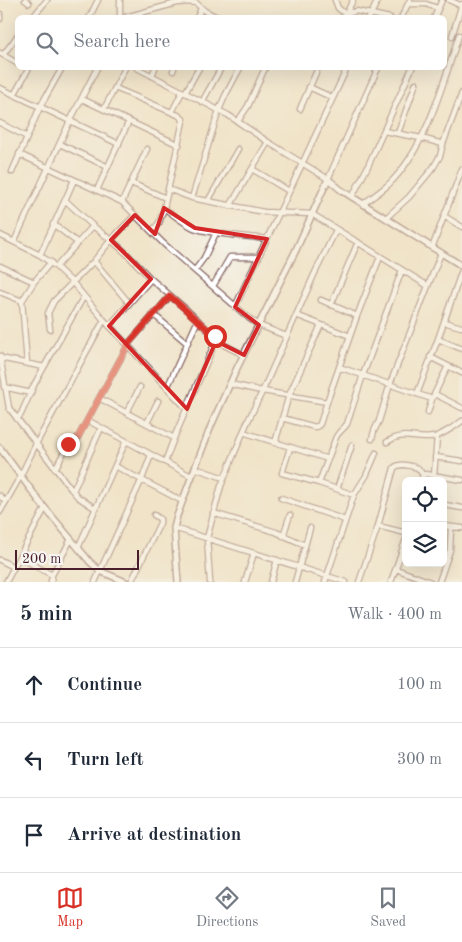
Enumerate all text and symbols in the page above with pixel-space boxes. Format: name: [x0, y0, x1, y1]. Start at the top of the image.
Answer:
search box: [15, 15, 447, 70]
icon: search: [33, 29, 61, 57]
text: Search here: [73, 33, 170, 52]
route start: [204, 325, 227, 348]
route end: [57, 433, 80, 456]
map controls: [402, 477, 447, 567]
button: locate: [402, 477, 447, 522]
button: layers: [402, 522, 447, 567]
scale bar: [15, 547, 139, 570]
text: 200 m: [22, 552, 61, 566]
text: 5 min: [20, 604, 73, 625]
text: Walk · 400 m: [347, 607, 442, 623]
icon: ahead: [20, 671, 48, 699]
text: Continue: [67, 676, 142, 695]
text: 100 m: [397, 677, 442, 693]
icon: left: [20, 746, 48, 774]
text: Turn left: [67, 751, 144, 770]
text: 300 m: [397, 752, 442, 768]
icon: arrive: [20, 821, 48, 849]
text: Arrive at destination: [67, 826, 241, 845]
tab: Map: [56, 884, 84, 931]
tab: Directions: [196, 884, 258, 931]
tab: Saved: [370, 884, 406, 931]

